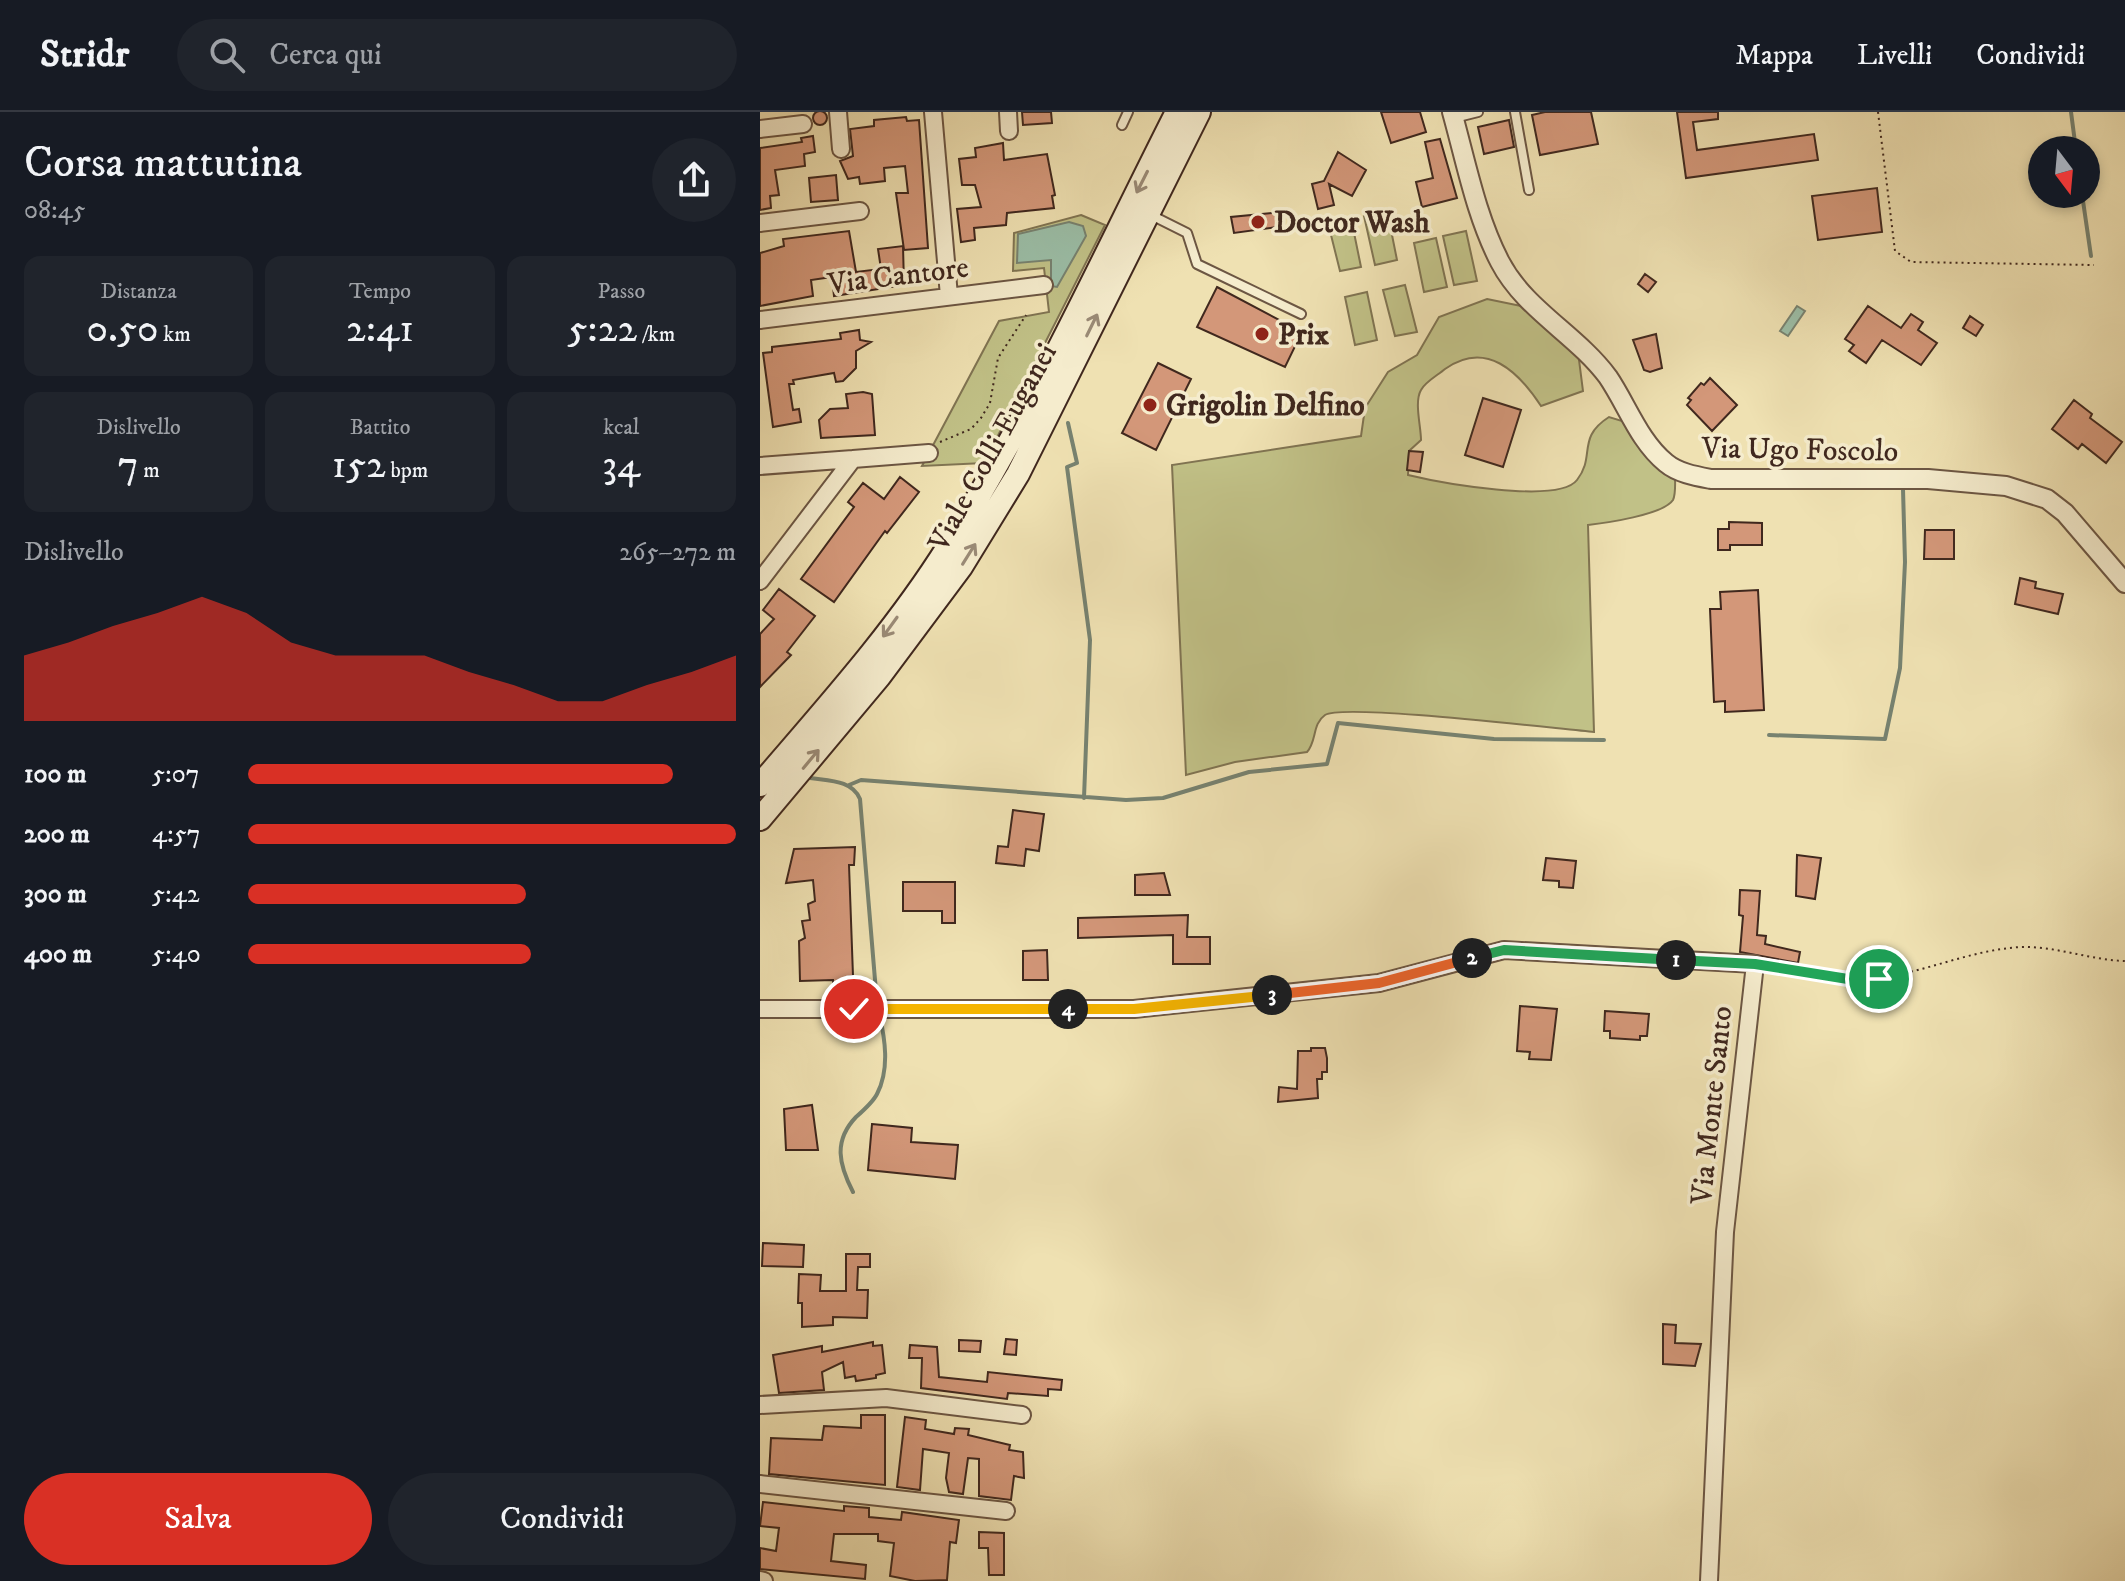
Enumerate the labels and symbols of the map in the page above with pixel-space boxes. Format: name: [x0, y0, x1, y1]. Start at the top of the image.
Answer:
north arrow: [2028, 136, 2100, 208]
one-way arrow: [1133, 169, 1149, 193]
place label: Doctor Wash: [1274, 205, 1430, 242]
marker: Doctor Wash: [1249, 213, 1267, 231]
street label: Via Cantore: [825, 250, 971, 304]
one-way arrow: [1085, 313, 1100, 337]
place label: Prix: [1278, 317, 1329, 354]
marker: Prix: [1253, 325, 1271, 343]
street label: Viale Colli Euganei: [920, 337, 1066, 559]
place label: Grigolin Delfino: [1166, 388, 1365, 425]
marker: Grigolin Delfino: [1141, 396, 1159, 414]
street label: Via Ugo Foscolo: [1700, 430, 1899, 471]
one-way arrow: [962, 543, 978, 566]
one-way arrow: [882, 615, 899, 637]
one-way arrow: [802, 750, 820, 770]
pin: 2: [1452, 938, 1492, 978]
pin: 1: [1656, 940, 1696, 980]
pin: [1845, 945, 1913, 1013]
pin: [820, 975, 888, 1043]
pin: 3: [1252, 975, 1292, 1015]
pin: 4: [1048, 989, 1088, 1029]
street label: Via Monte Santo: [1684, 1004, 1741, 1207]

